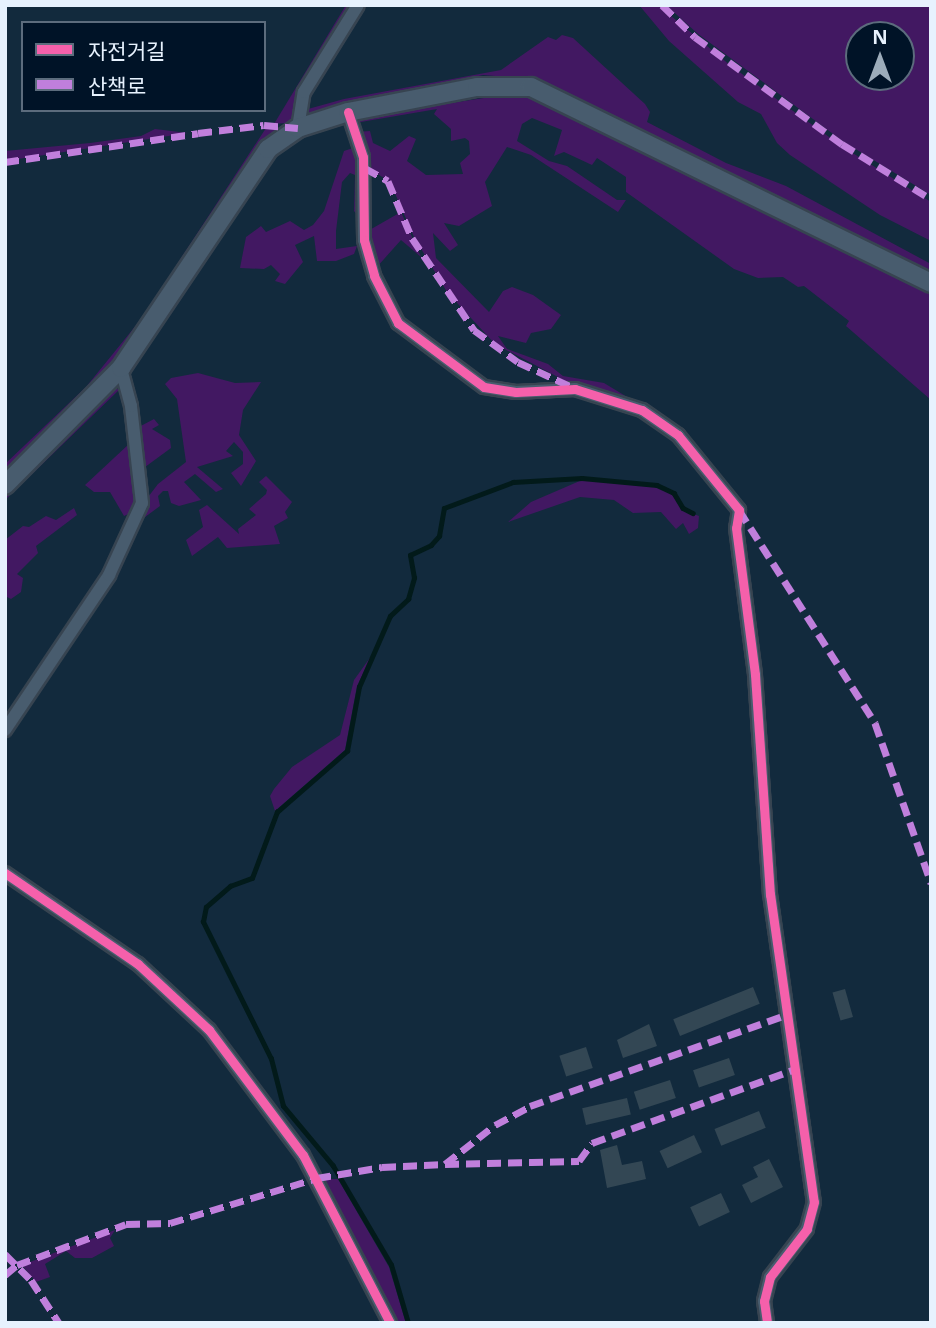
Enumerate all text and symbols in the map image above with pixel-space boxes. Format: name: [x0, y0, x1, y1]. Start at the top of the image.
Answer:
legend: [21, 21, 266, 112]
north arrow: [845, 21, 915, 91]
text: N: [872, 24, 888, 50]
text: 자전거길: [88, 37, 165, 65]
text: 산책로: [88, 72, 146, 100]

